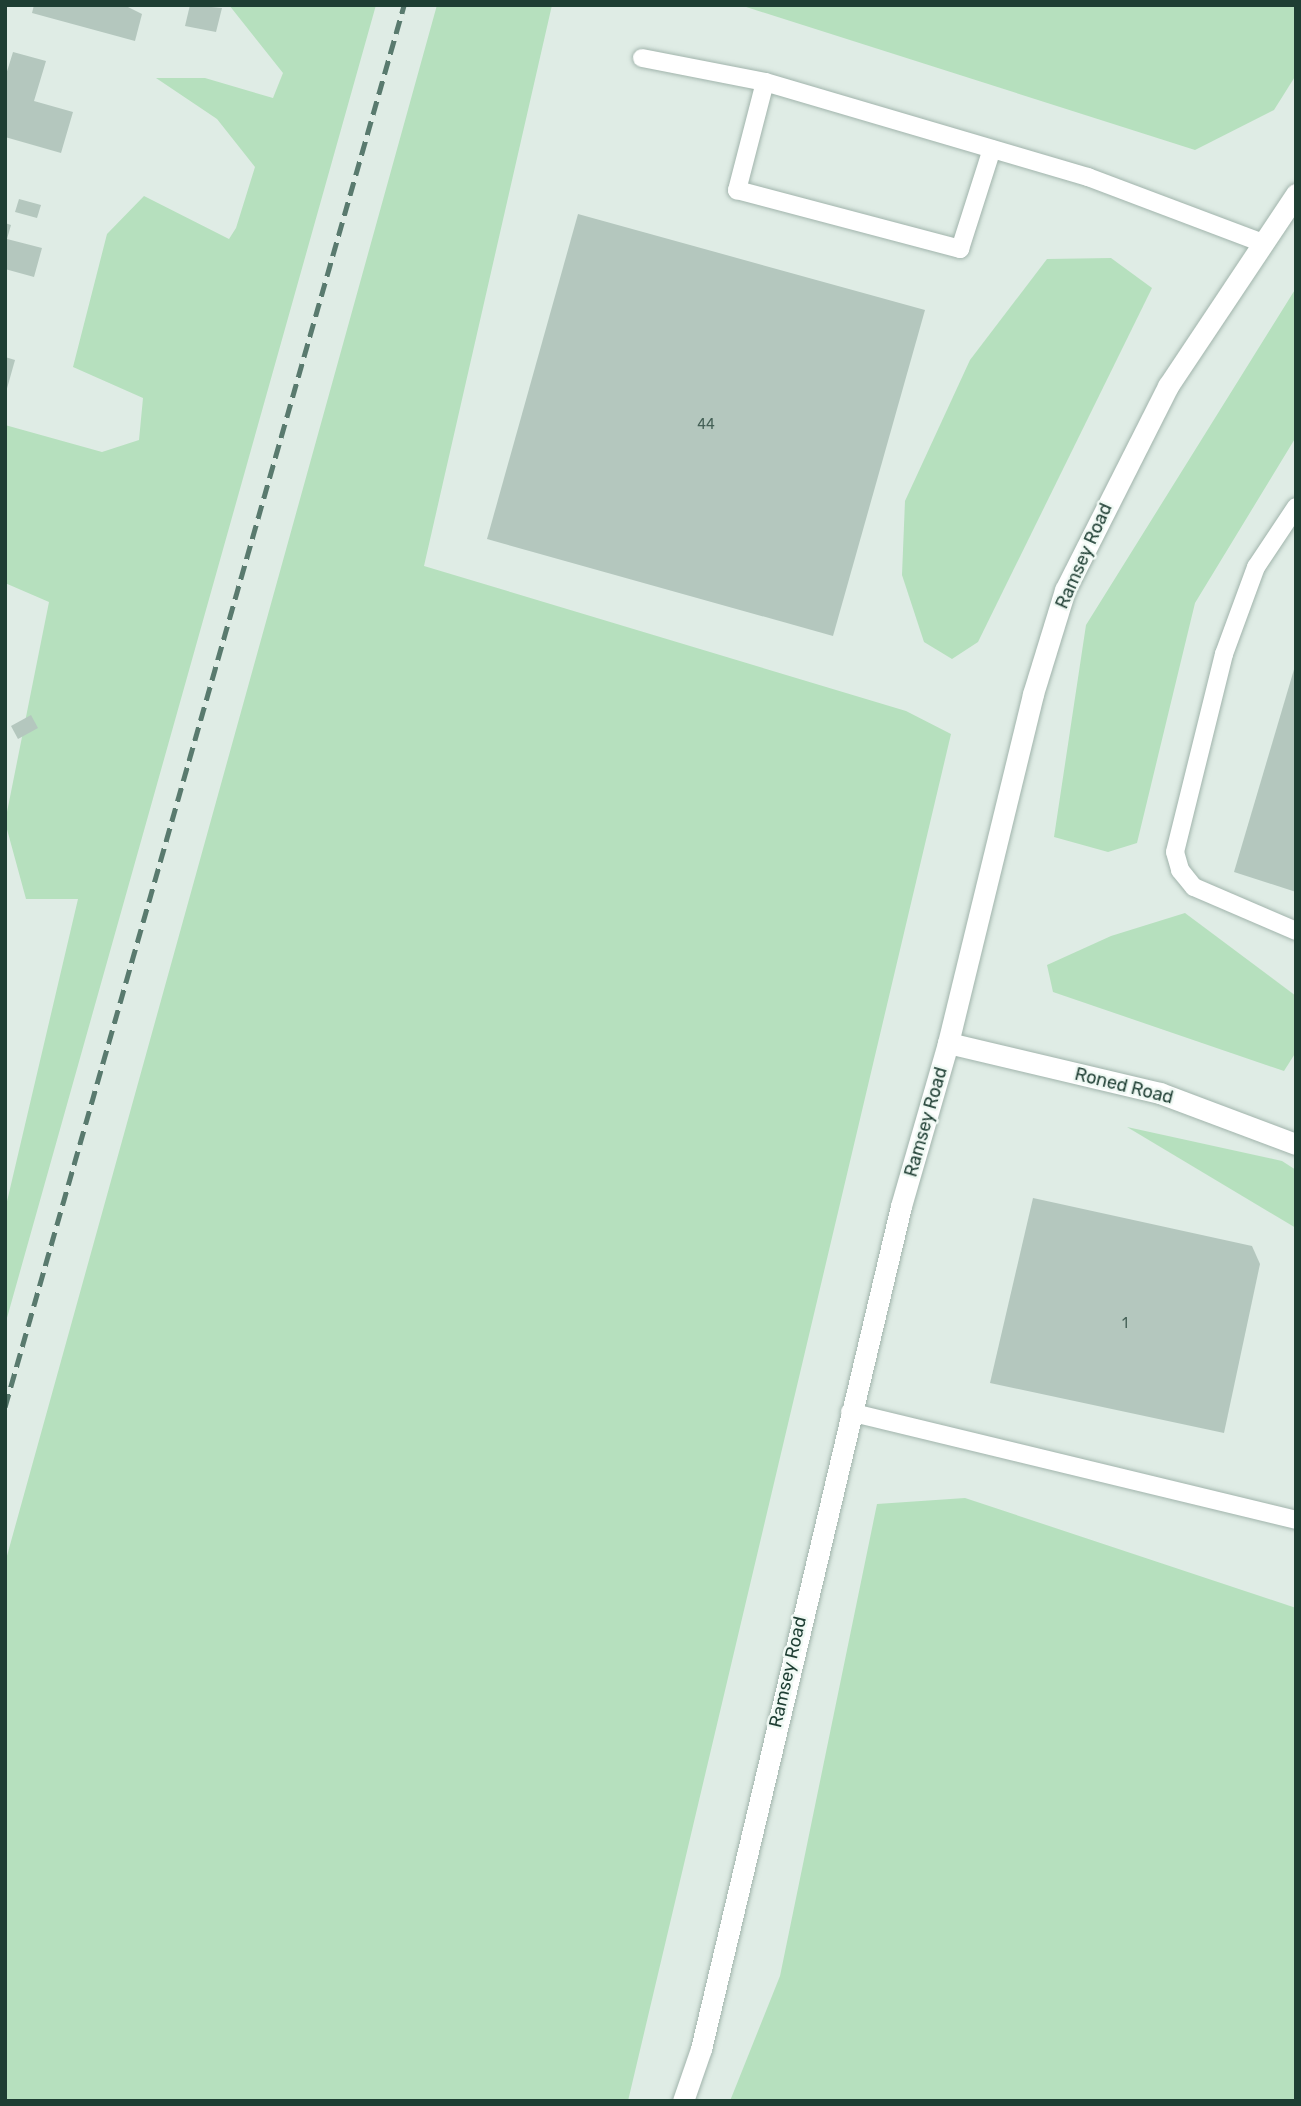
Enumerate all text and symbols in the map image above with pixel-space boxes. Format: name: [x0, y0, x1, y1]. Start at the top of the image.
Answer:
house number: 44: [697, 417, 715, 433]
street label: Ramsey Road: [1051, 500, 1117, 612]
street label: Roned Road: [1072, 1063, 1176, 1109]
street label: Ramsey Road: [900, 1064, 952, 1180]
house number: 1: [1122, 1316, 1128, 1332]
street label: Ramsey Road: [765, 1614, 811, 1730]

